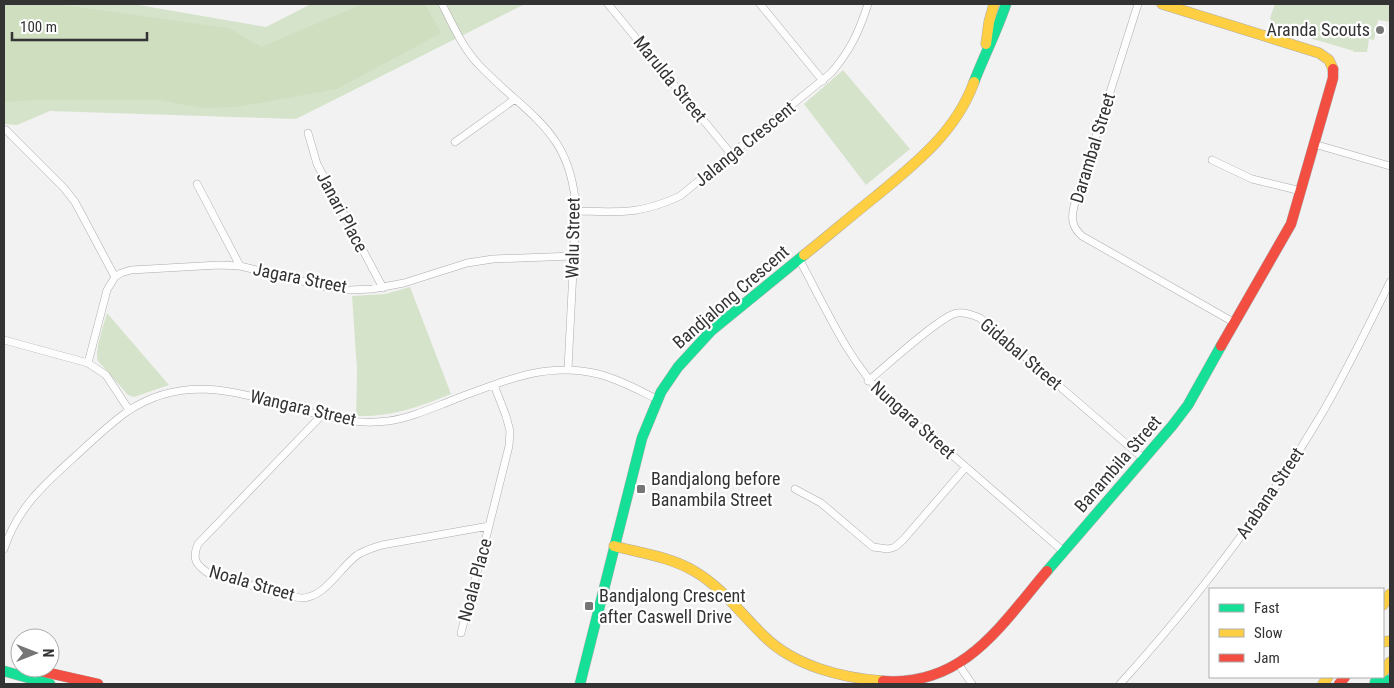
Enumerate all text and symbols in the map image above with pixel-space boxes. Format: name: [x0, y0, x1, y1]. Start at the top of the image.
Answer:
scale bar: [12, 10, 148, 42]
text: 100 m: [20, 18, 57, 36]
place label: Aranda Scouts: [1267, 19, 1370, 40]
marker: Aranda Scouts: [1374, 24, 1386, 36]
street label: Marulda Street: [629, 32, 711, 126]
street label: Darambal Street: [1066, 90, 1119, 206]
street label: Jalanga Crescent: [690, 97, 799, 191]
street label: Janari Place: [313, 168, 372, 255]
street label: Walu Street: [561, 197, 584, 279]
street label: Bandjalong Crescent: [668, 241, 793, 353]
street label: Jagara Street: [252, 258, 349, 297]
street label: Gidabal Street: [976, 313, 1066, 394]
street label: Nungara Street: [867, 376, 960, 463]
street label: Wangara Street: [248, 385, 358, 430]
street label: Banambila Street: [1070, 411, 1165, 516]
street label: Arabana Street: [1231, 443, 1308, 542]
place label: Bandjalong before Banambila Street: [651, 468, 780, 510]
marker: Bandjalong before Banambila Street: [635, 483, 647, 495]
street label: Noala Place: [453, 536, 496, 624]
street label: Noala Street: [207, 560, 297, 605]
place label: Bandjalong Crescent after Caswell Drive: [599, 585, 746, 627]
legend: [1209, 588, 1384, 678]
text: Fast: [1254, 599, 1279, 617]
marker: Bandjalong Crescent after Caswell Drive: [583, 600, 595, 612]
text: Slow: [1254, 624, 1283, 642]
north arrow: [10, 628, 60, 678]
text: N: [40, 649, 56, 657]
text: Jam: [1254, 649, 1280, 667]

